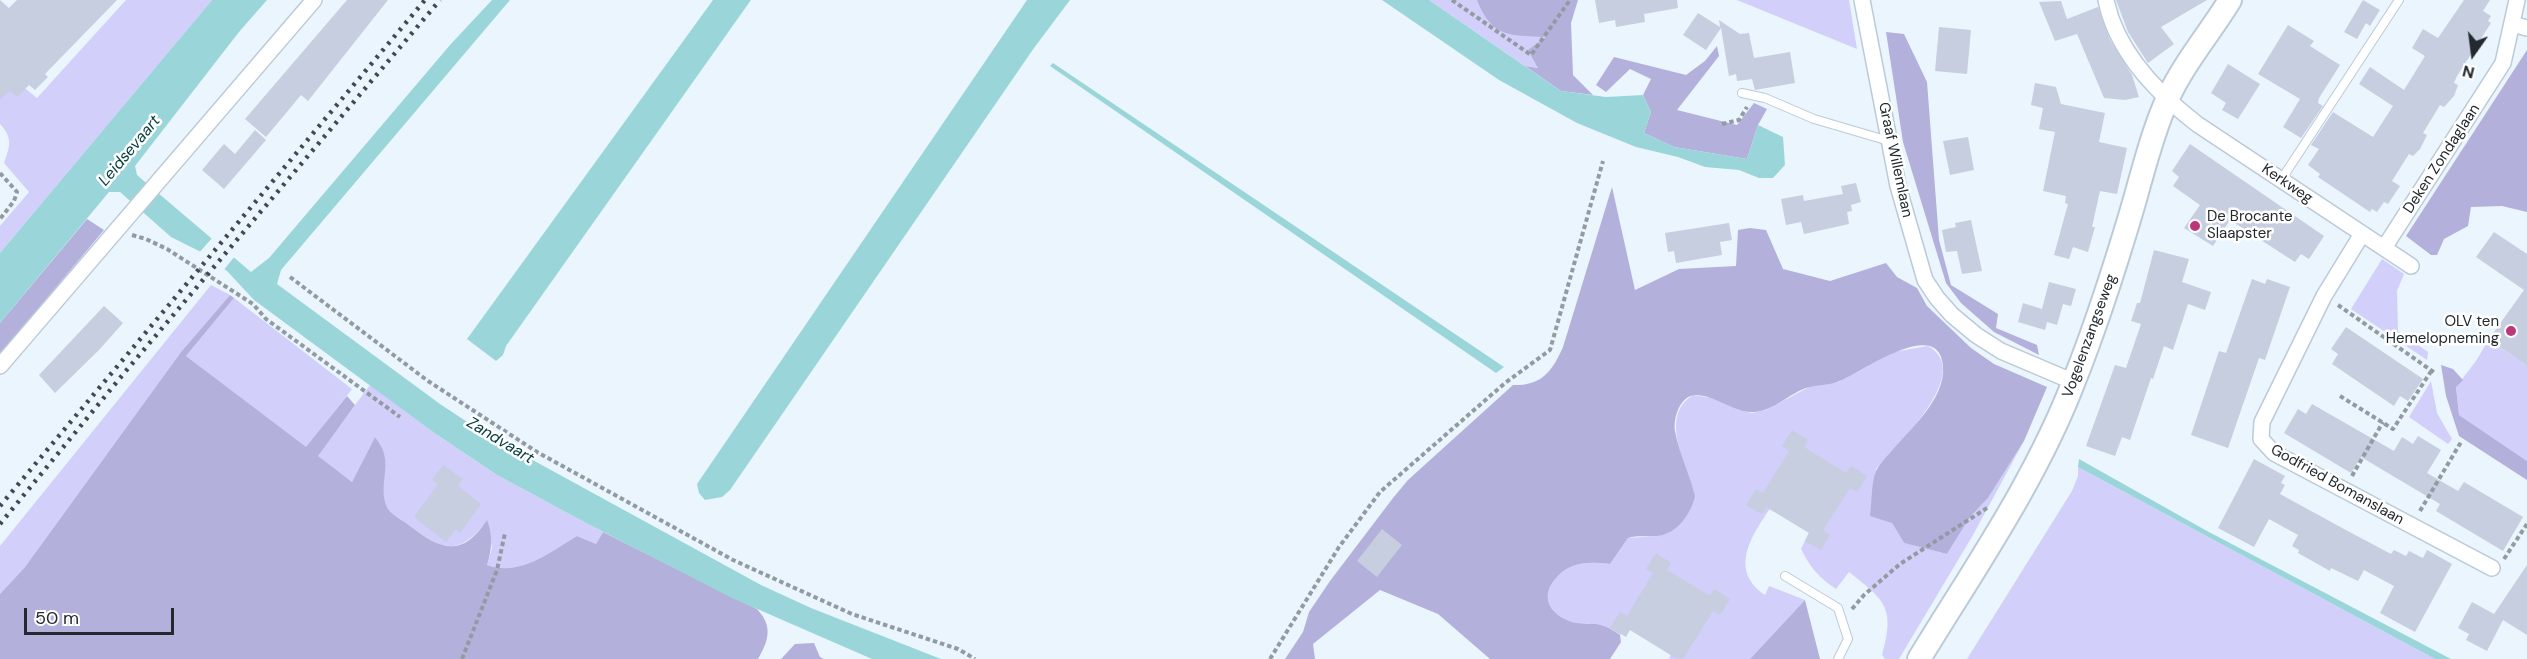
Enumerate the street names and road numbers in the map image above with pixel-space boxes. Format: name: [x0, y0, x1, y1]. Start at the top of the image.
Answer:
street label: Graaf Willemlaan: [1874, 101, 1916, 219]
street label: Deken Zondaglaan: [2400, 101, 2484, 217]
street label: Kerkweg: [2258, 160, 2316, 208]
street label: Vogelenzangseweg: [2059, 272, 2121, 400]
street label: Godfried Bomanslaan: [2267, 441, 2407, 529]

